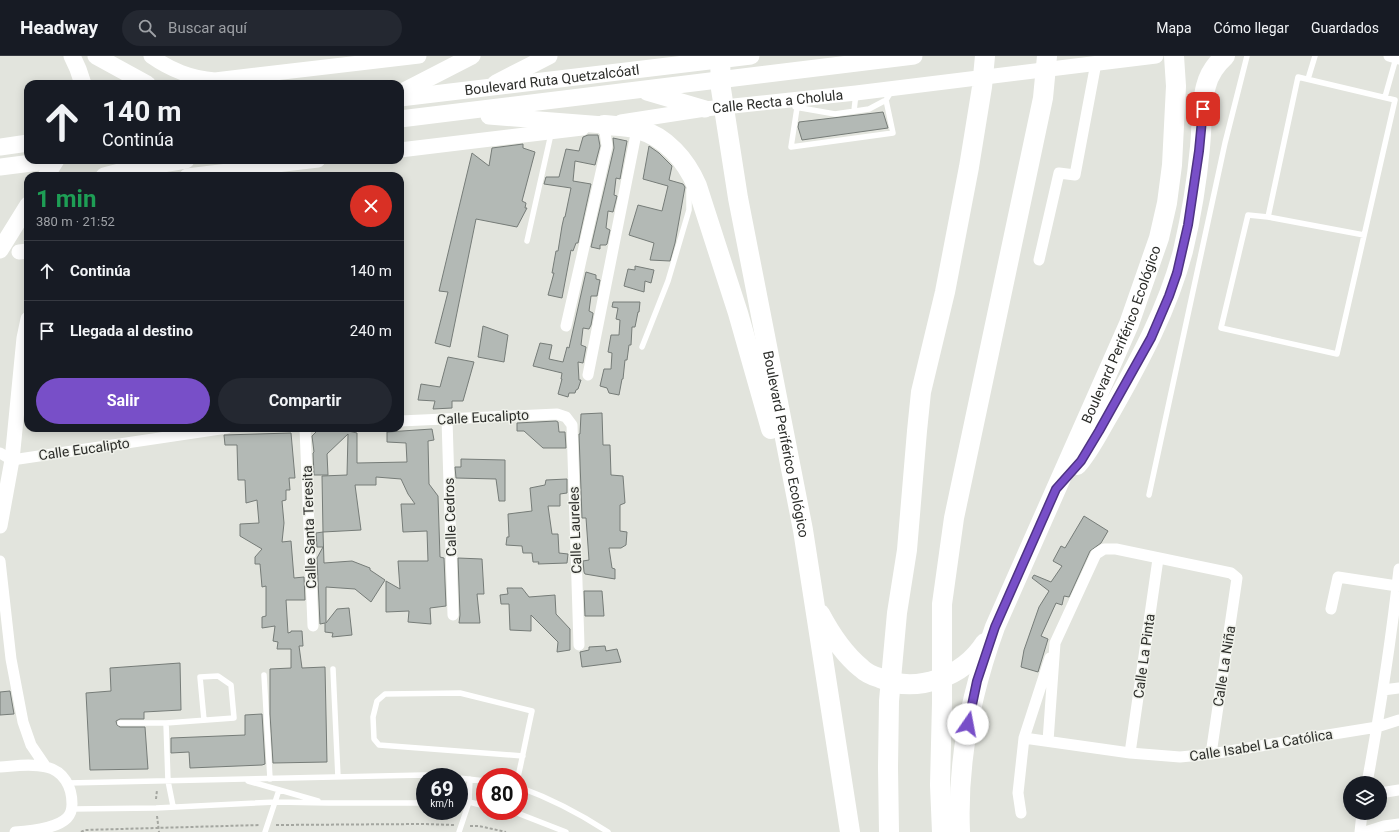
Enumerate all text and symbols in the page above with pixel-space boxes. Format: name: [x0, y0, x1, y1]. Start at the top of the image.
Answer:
search box: [122, 10, 402, 46]
text: Headway: [20, 16, 98, 39]
icon: search: [136, 17, 158, 39]
text: Buscar aquí: [168, 19, 247, 37]
text: Mapa: [1156, 20, 1192, 36]
text: Cómo llegar: [1214, 20, 1289, 36]
text: Guardados: [1311, 20, 1379, 36]
street label: Boulevard Ruta Quetzalcóatl: [464, 61, 640, 98]
street label: Calle Recta a Cholula: [711, 86, 844, 116]
pin: [1186, 92, 1220, 126]
text: 140 m: [102, 95, 181, 128]
icon: ahead: [36, 96, 88, 148]
icon: arrive: [1192, 98, 1214, 120]
text: Continúa: [102, 129, 174, 150]
text: 1 min: [36, 185, 96, 213]
button: close: [350, 185, 392, 227]
text: 380 m · 21:52: [36, 214, 115, 229]
street label: Boulevard Periférico Ecológico: [1078, 244, 1164, 426]
icon: ahead: [36, 260, 58, 282]
text: Continúa: [70, 262, 131, 280]
text: 140 m: [350, 262, 392, 280]
icon: arrive: [36, 320, 58, 342]
text: Llegada al destino: [70, 322, 193, 340]
text: 240 m: [350, 322, 392, 340]
street label: Boulevard Periférico Ecológico: [760, 349, 812, 539]
button: Salir: [36, 378, 210, 424]
button: Compartir: [218, 378, 392, 424]
street label: Calle Eucalipto: [437, 407, 529, 427]
street label: Calle Eucalipto: [37, 435, 131, 463]
street label: Calle Santa Teresita: [299, 465, 319, 589]
street label: Calle Cedros: [441, 477, 459, 557]
street label: Calle Laureles: [565, 486, 585, 574]
street label: Calle La Pinta: [1130, 613, 1158, 699]
street label: Calle La Niña: [1210, 624, 1238, 708]
position arrow: [947, 703, 989, 745]
street label: Calle Isabel La Católica: [1188, 726, 1334, 764]
speed limit sign: 80: [476, 768, 528, 820]
map controls: [1343, 776, 1387, 820]
button: layers: [1343, 776, 1387, 820]
text: 69: [431, 777, 453, 801]
text: km/h: [430, 798, 454, 809]

